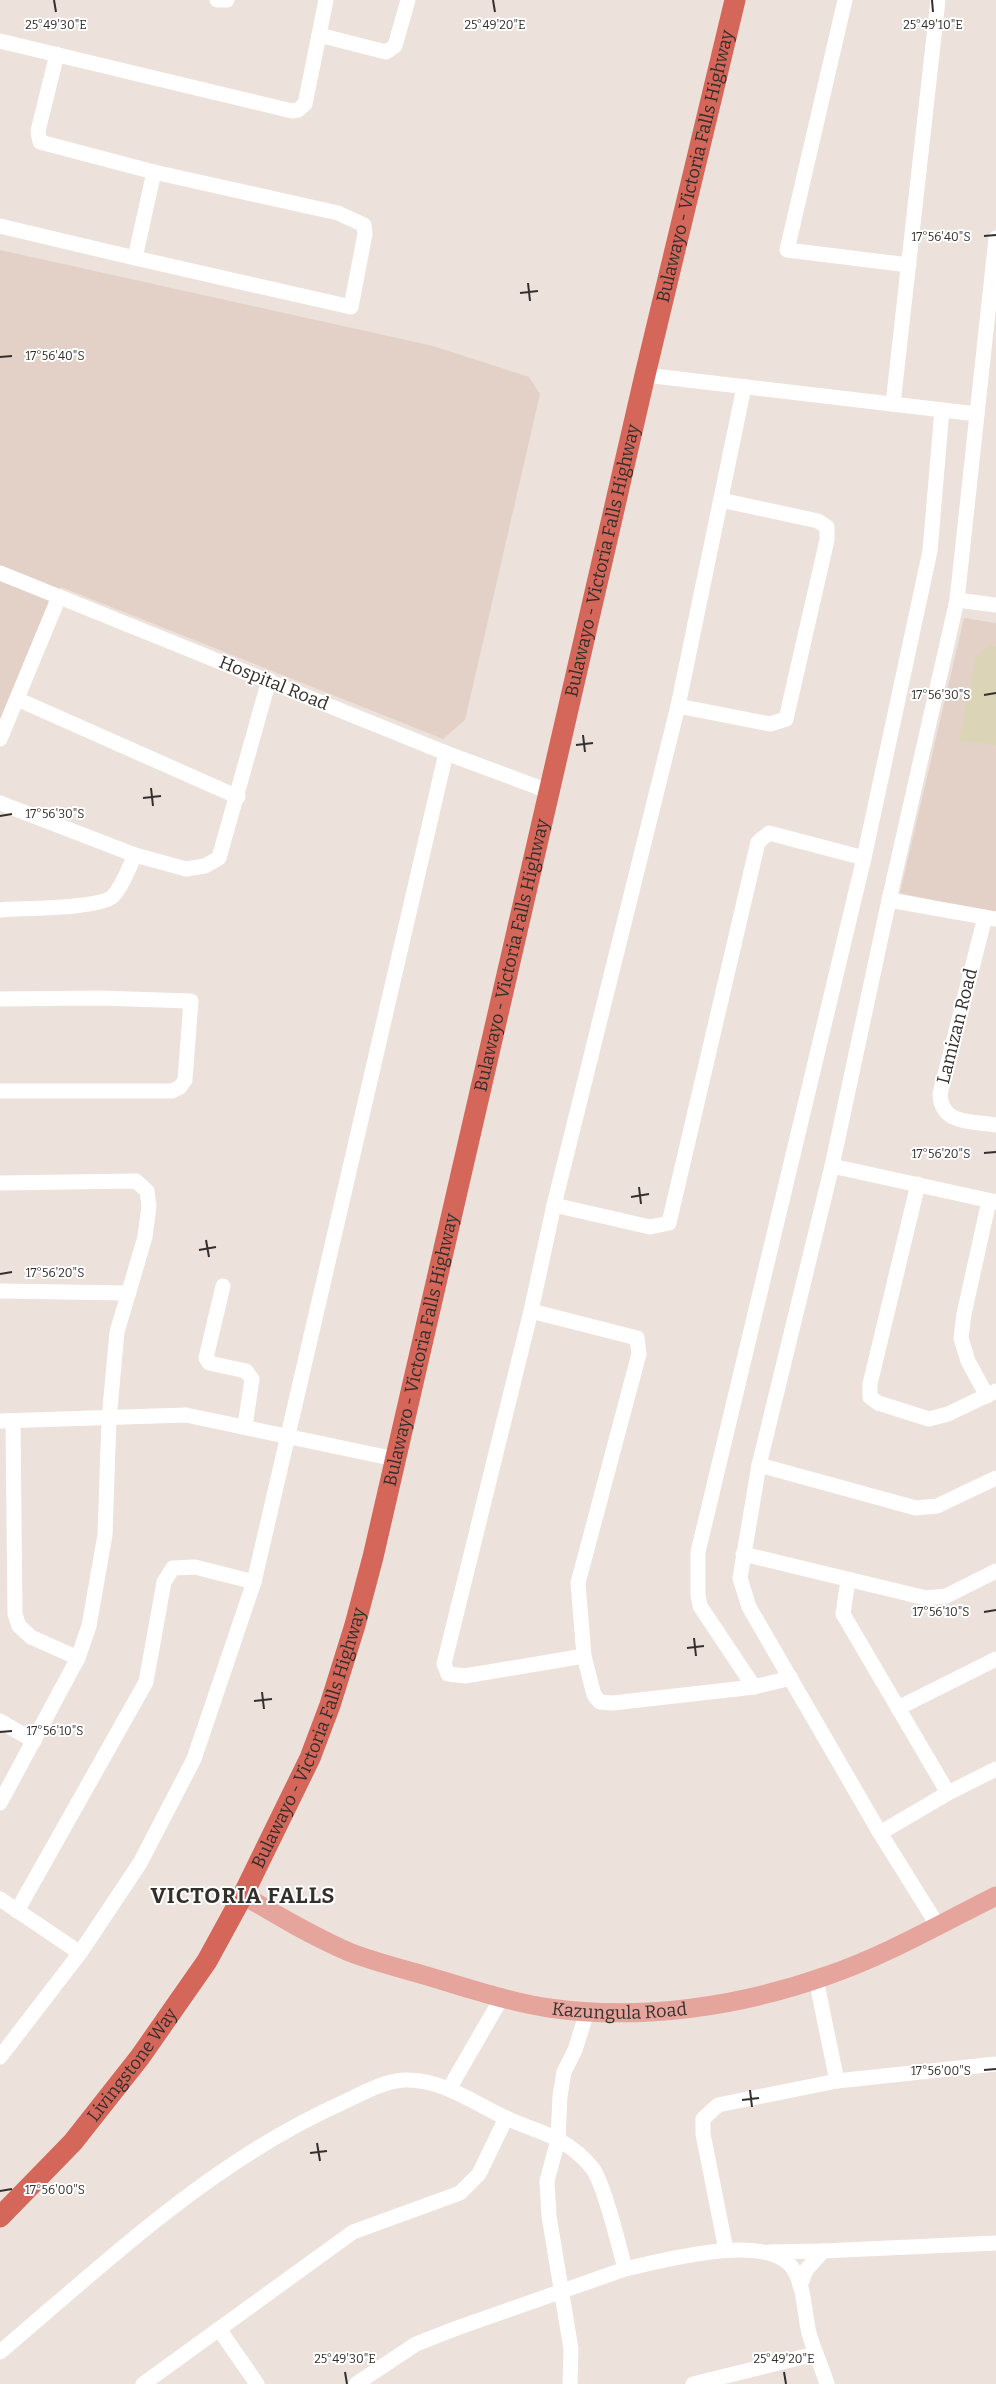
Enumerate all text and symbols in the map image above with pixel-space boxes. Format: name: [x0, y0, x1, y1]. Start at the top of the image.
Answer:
text: 25°49'30"E: [25, 18, 87, 32]
text: 25°49'20"E: [464, 18, 526, 32]
text: 25°49'10"E: [903, 18, 963, 32]
street label: Bulawayo - Victoria Falls Highway: [652, 27, 739, 305]
text: 17°56'40"S: [911, 230, 971, 244]
text: 17°56'40"S: [25, 349, 85, 363]
street label: Bulawayo - Victoria Falls Highway: [560, 421, 644, 699]
street label: Hospital Road: [216, 651, 332, 715]
text: 17°56'30"S: [911, 688, 971, 702]
text: 17°56'30"S: [25, 807, 85, 821]
street label: Bulawayo - Victoria Falls Highway: [469, 816, 554, 1094]
street label: Lamizan Road: [932, 966, 982, 1086]
text: 17°56'20"S: [912, 1147, 970, 1161]
street label: Bulawayo - Victoria Falls Highway: [379, 1211, 463, 1488]
text: 17°56'20"S: [26, 1266, 84, 1280]
street label: Bulawayo - Victoria Falls Highway: [247, 1605, 370, 1872]
text: 17°56'10"S: [912, 1605, 970, 1619]
text: 17°56'10"S: [26, 1724, 84, 1738]
district label: VICTORIA FALLS: [151, 1882, 335, 1909]
street label: Kazungula Road: [551, 1998, 688, 2024]
street label: Livingstone Way: [82, 2003, 182, 2126]
text: 17°56'00"S: [911, 2064, 971, 2078]
text: 17°56'00"S: [25, 2183, 85, 2197]
text: 25°49'30"E: [314, 2352, 376, 2366]
text: 25°49'20"E: [753, 2352, 815, 2366]

